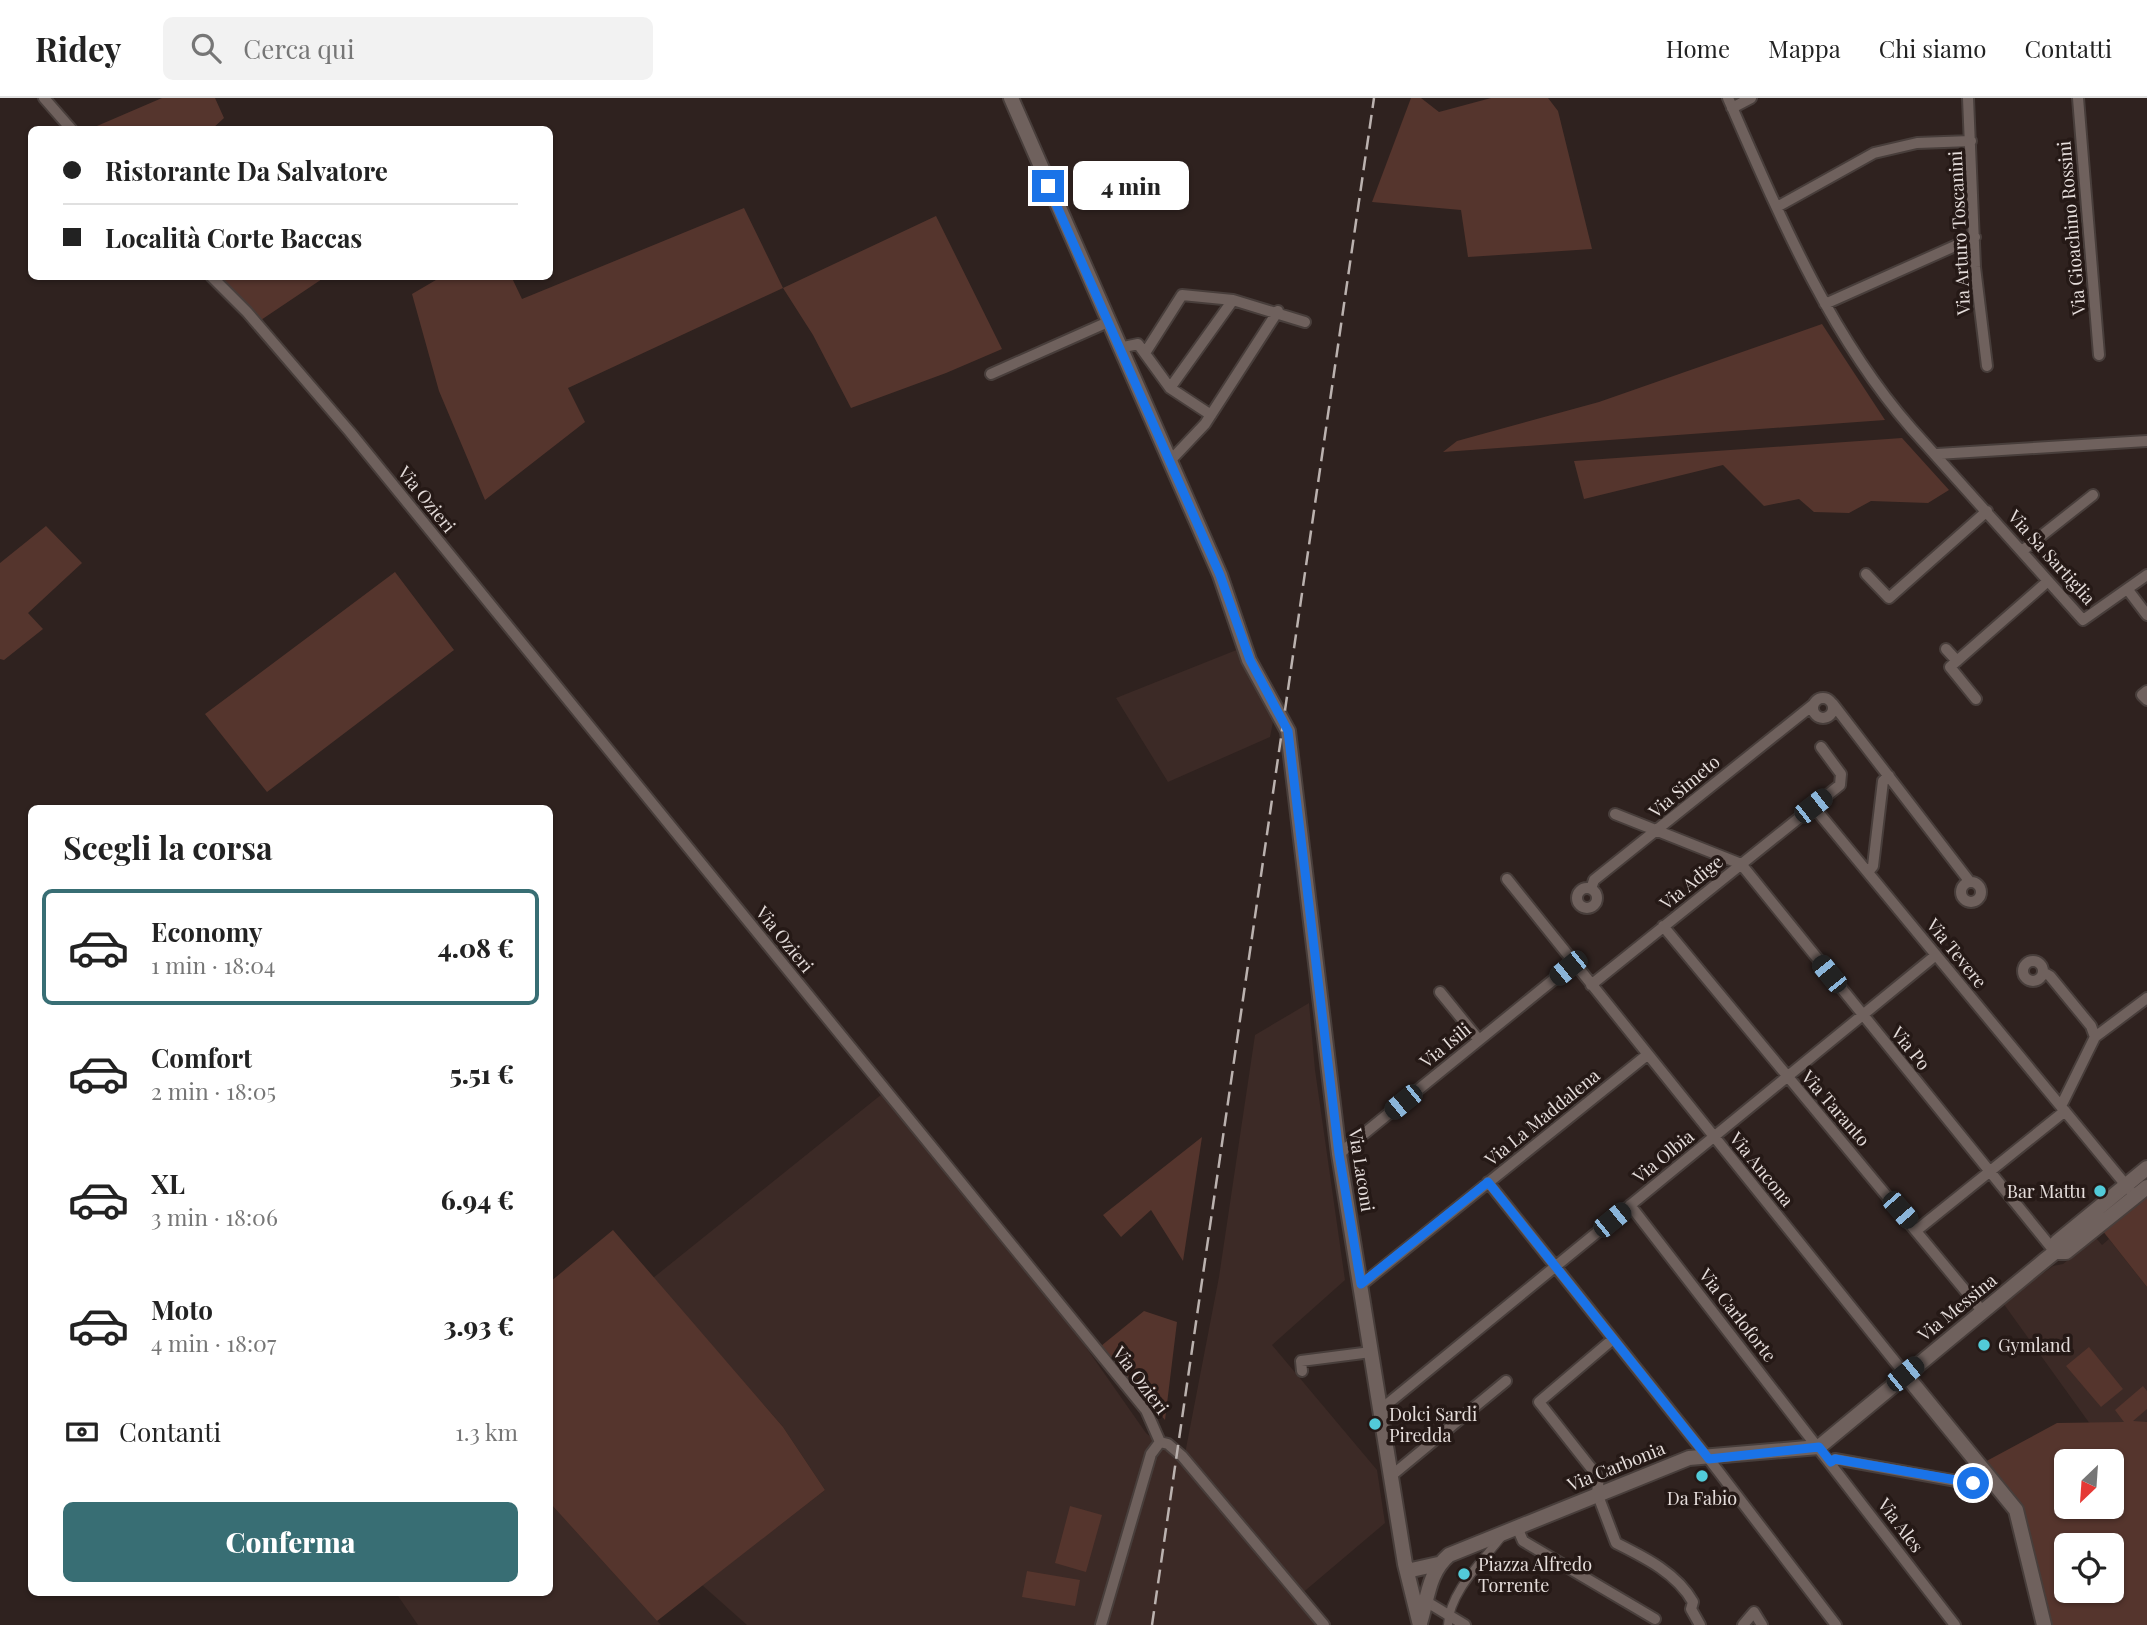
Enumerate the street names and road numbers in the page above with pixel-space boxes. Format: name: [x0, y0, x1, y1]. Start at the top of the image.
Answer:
street label: Via Gioachino Rossini: [2051, 140, 2091, 317]
street label: Via Arturo Toscanini: [1943, 150, 1975, 317]
street label: Via Ozieri: [392, 460, 461, 537]
street label: Via Sa Sartiglia: [2002, 504, 2101, 609]
street label: Via Simeto: [1643, 749, 1725, 823]
street label: Via Adige: [1654, 849, 1727, 915]
street label: Via Ozieri: [750, 900, 819, 977]
street label: Via Tevere: [1921, 912, 1992, 993]
street label: Via Isili: [1414, 1017, 1476, 1074]
street label: Via Po: [1885, 1020, 1936, 1075]
street label: Via La Maddalena: [1479, 1063, 1605, 1171]
street label: Via Taranto: [1796, 1064, 1876, 1151]
street label: Via Olbia: [1627, 1124, 1699, 1189]
street label: Via Laconi: [1343, 1126, 1380, 1213]
street label: Via Ancona: [1724, 1126, 1799, 1211]
street label: Via Carloforte: [1693, 1263, 1782, 1367]
street label: Via Messina: [1912, 1268, 2001, 1347]
street label: Via Ozieri: [1107, 1340, 1174, 1419]
street label: Via Carbonia: [1563, 1436, 1668, 1497]
street label: Via Ales: [1872, 1492, 1929, 1557]

